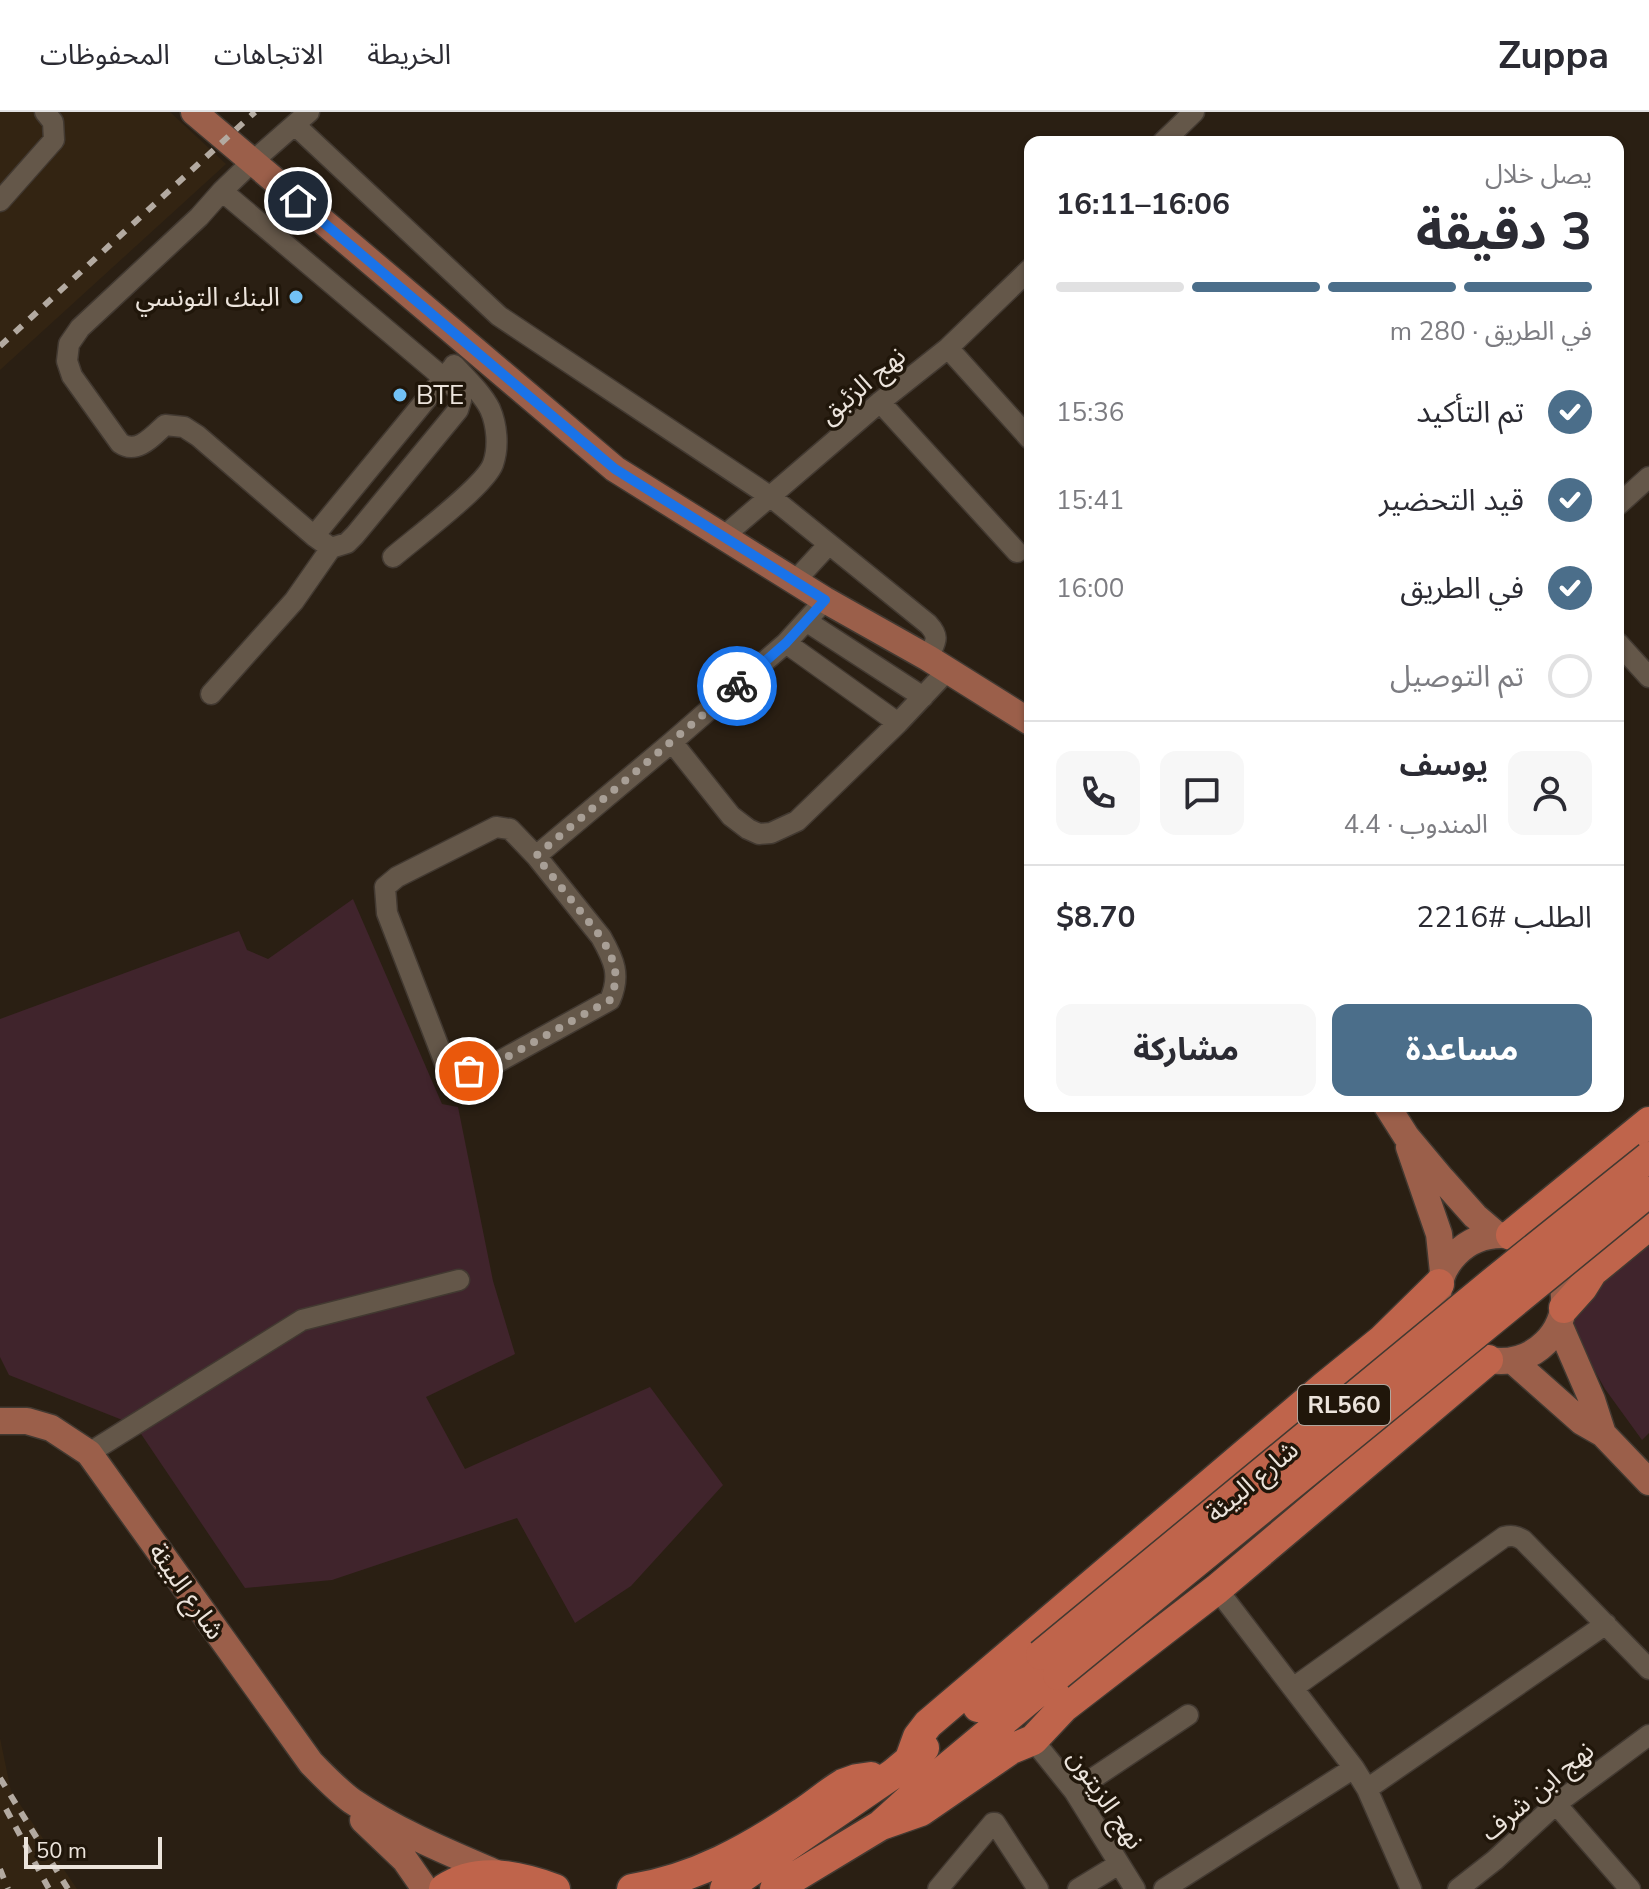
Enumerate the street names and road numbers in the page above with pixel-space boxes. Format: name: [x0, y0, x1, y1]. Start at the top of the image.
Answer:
street label: نهج الزئبق: [812, 339, 914, 433]
road number: RL560: [1298, 1385, 1390, 1425]
street label: شارع البيئة: [1199, 1432, 1307, 1531]
street label: شارع البيئة: [140, 1536, 233, 1647]
street label: نهج ابن شرف: [1473, 1734, 1603, 1851]
street label: نهج الزيتون: [1058, 1742, 1152, 1857]

